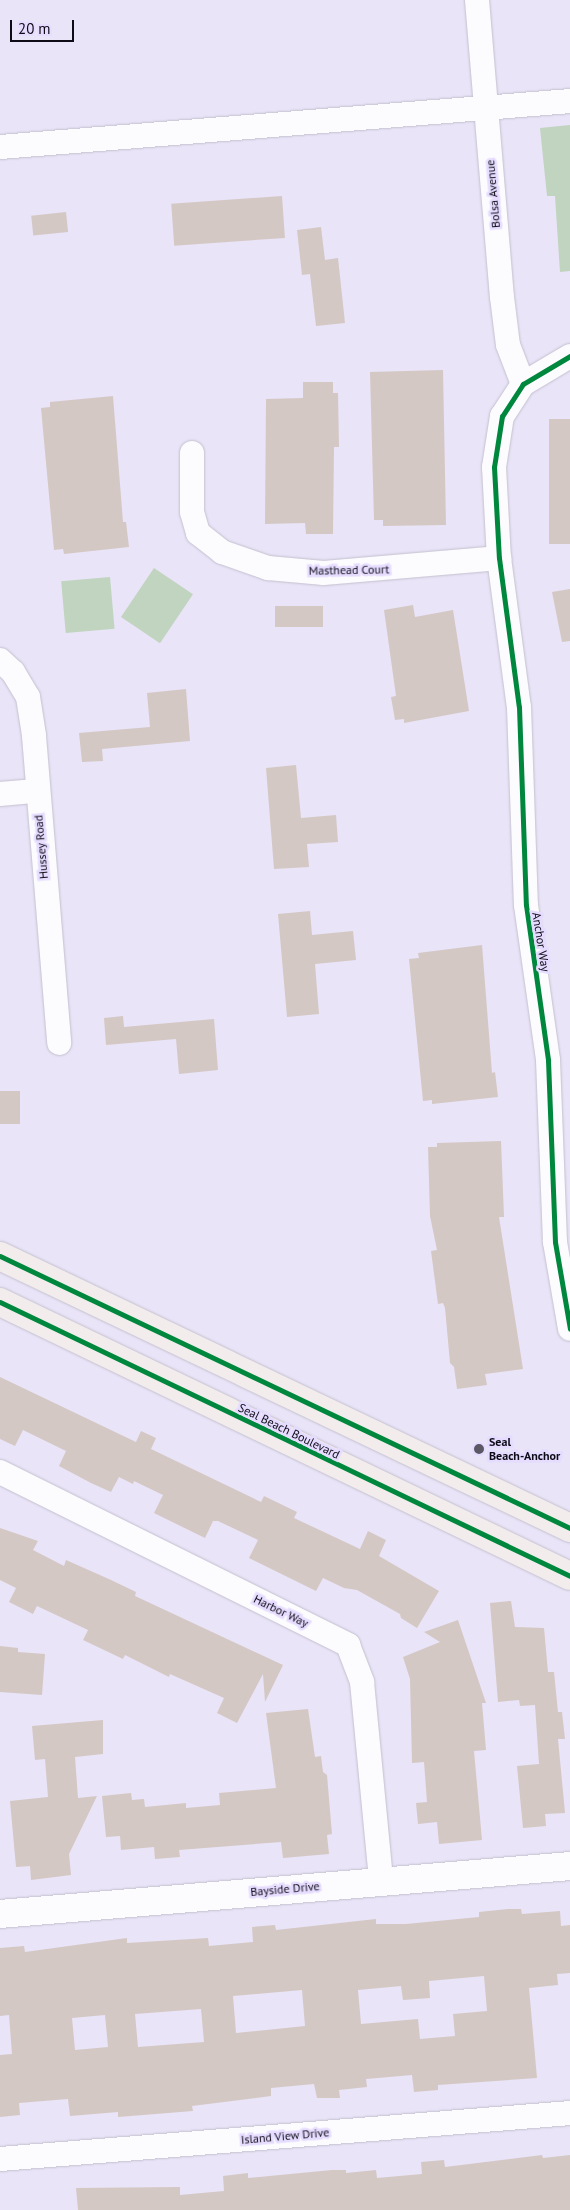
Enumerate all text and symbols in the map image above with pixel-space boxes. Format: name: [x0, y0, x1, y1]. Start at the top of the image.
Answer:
scale bar: [12, 10, 76, 42]
text: 20 m: [18, 19, 51, 38]
street label: Bolsa Avenue: [483, 159, 503, 229]
street label: Masthead Court: [309, 562, 389, 578]
street label: Hussey Road: [31, 814, 51, 880]
street label: Anchor Way: [529, 911, 553, 973]
street label: Seal Beach Boulevard: [236, 1400, 342, 1462]
place label: Seal Beach-Anchor: [489, 1435, 560, 1463]
marker: Seal Beach-Anchor: [473, 1443, 485, 1455]
street label: Harbor Way: [251, 1592, 311, 1630]
street label: Bayside Drive: [250, 1879, 320, 1899]
street label: Island View Drive: [240, 2125, 330, 2147]

